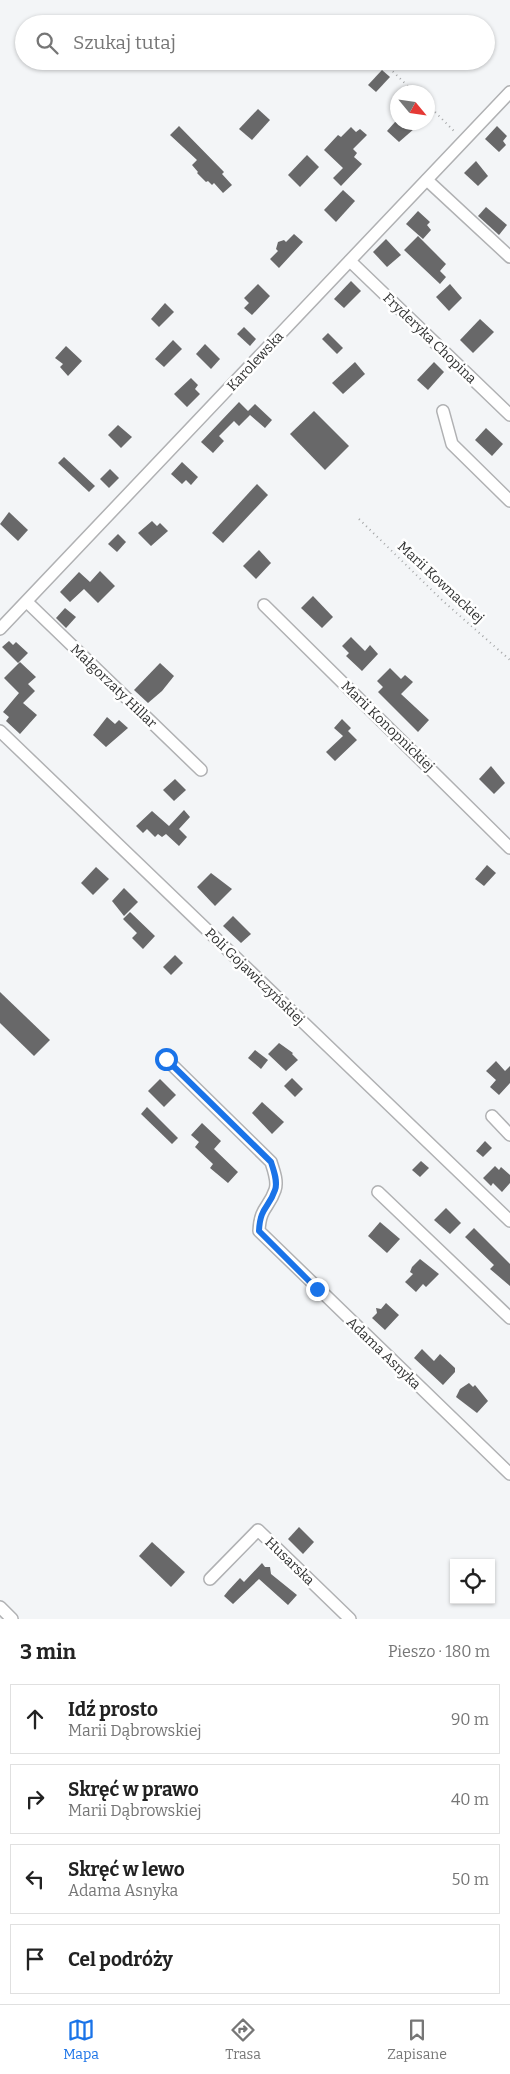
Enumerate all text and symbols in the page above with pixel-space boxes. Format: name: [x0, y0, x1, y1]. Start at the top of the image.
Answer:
search box: [15, 15, 495, 70]
icon: search: [33, 29, 61, 57]
text: Szukaj tutaj: [73, 31, 176, 54]
north arrow: [390, 85, 435, 130]
street label: Fryderyka Chopina: [379, 289, 480, 387]
street label: Karolewska: [224, 328, 287, 395]
street label: Marii Kownackiej: [394, 538, 487, 627]
street label: Małgorzaty Hillar: [67, 641, 160, 732]
street label: Marii Konopnickiej: [338, 678, 438, 775]
street label: Poli Gojawiczyńskiej: [201, 925, 308, 1028]
route start: [155, 1048, 178, 1071]
route end: [306, 1278, 329, 1301]
street label: Adama Asnyka: [343, 1314, 425, 1393]
street label: Husarska: [261, 1534, 318, 1589]
map controls: [450, 1559, 495, 1604]
button: locate: [450, 1559, 495, 1604]
text: 3 min: [20, 1639, 76, 1665]
text: Pieszo · 180 m: [388, 1642, 490, 1661]
text: Idź prosto: [68, 1698, 158, 1721]
icon: ahead: [21, 1705, 49, 1733]
text: 90 m: [451, 1710, 489, 1729]
text: Marii Dąbrowskiej: [68, 1721, 202, 1740]
text: Skręć w prawo: [68, 1778, 199, 1801]
icon: right: [21, 1785, 49, 1813]
text: 40 m: [451, 1790, 489, 1809]
text: Marii Dąbrowskiej: [68, 1801, 202, 1820]
text: Skręć w lewo: [68, 1858, 185, 1881]
icon: left: [21, 1865, 49, 1893]
text: 50 m: [452, 1870, 489, 1889]
text: Adama Asnyka: [68, 1881, 178, 1900]
icon: arrive: [21, 1945, 49, 1973]
text: Cel podróży: [68, 1948, 173, 1971]
tab: Mapa: [63, 2016, 99, 2063]
tab: Trasa: [225, 2016, 261, 2063]
tab: Zapisane: [387, 2016, 447, 2063]

